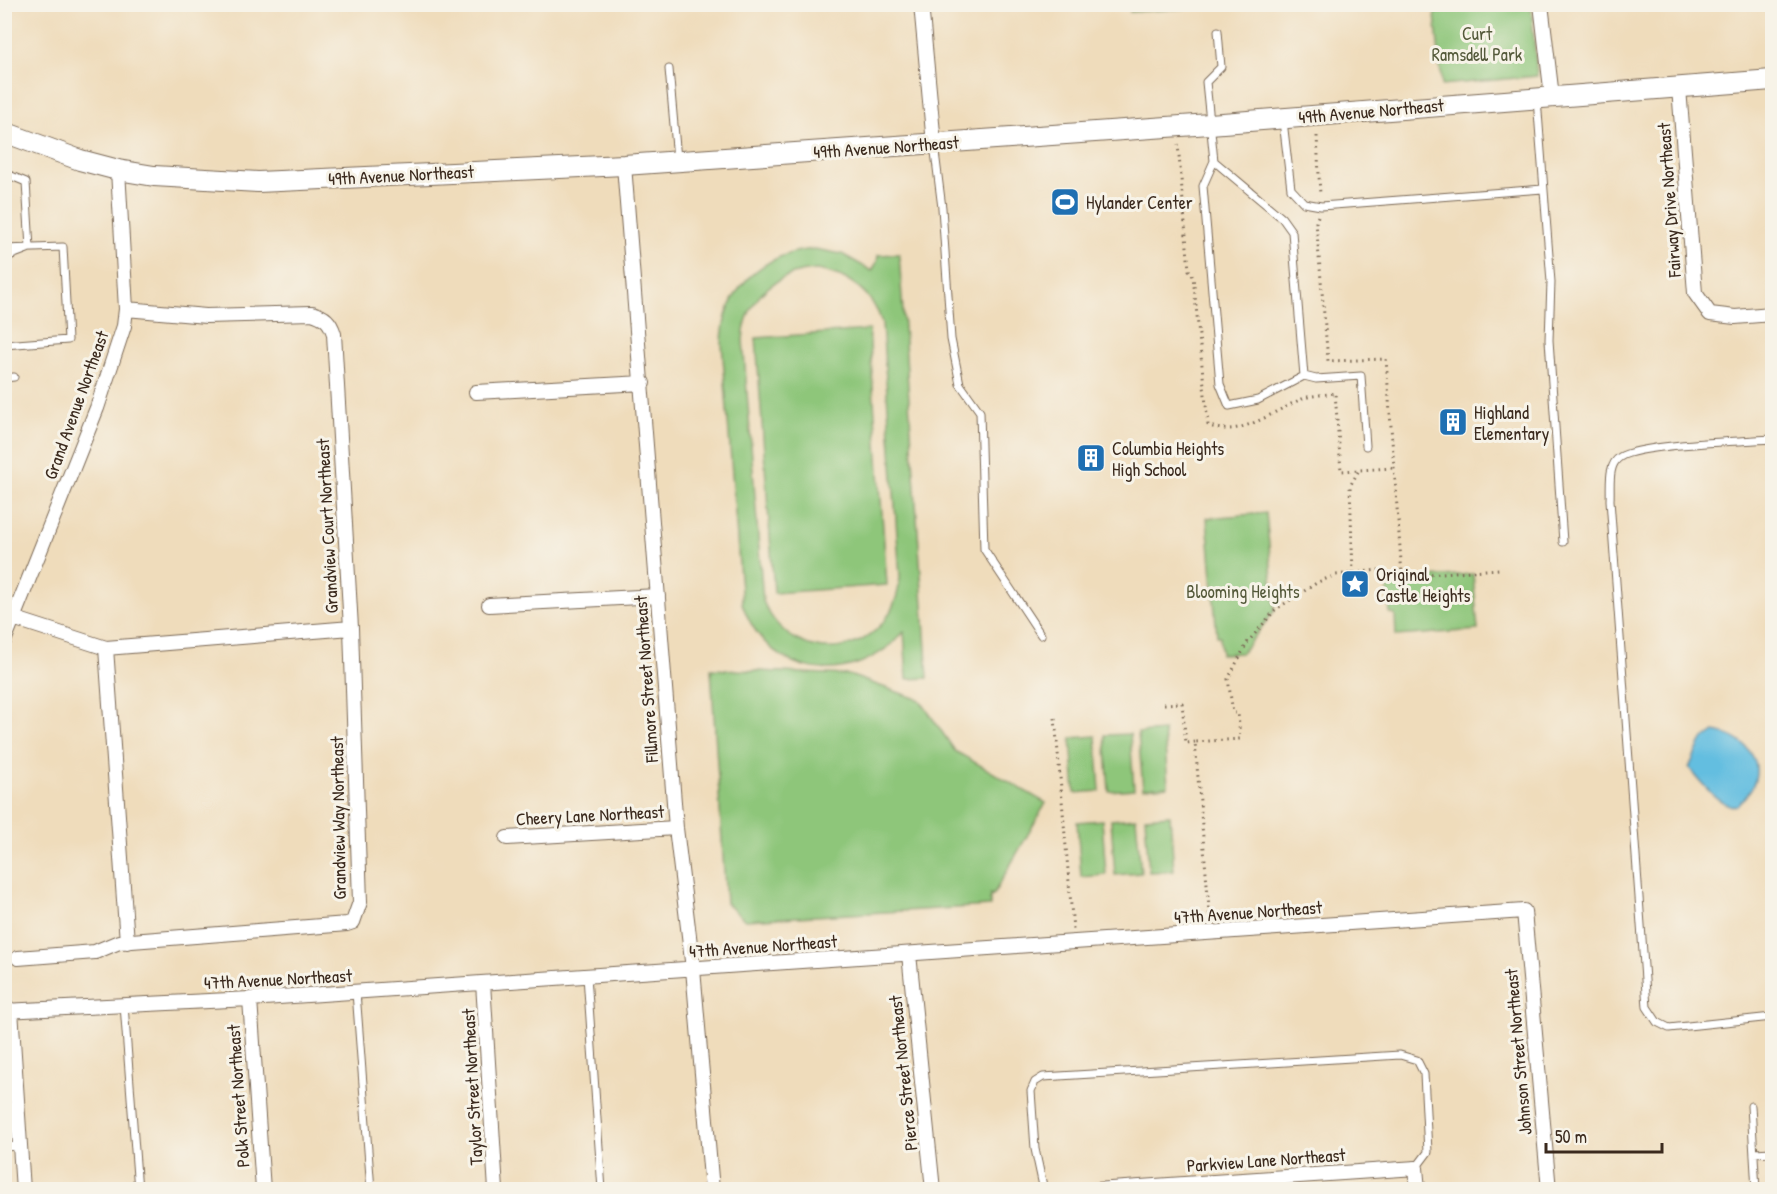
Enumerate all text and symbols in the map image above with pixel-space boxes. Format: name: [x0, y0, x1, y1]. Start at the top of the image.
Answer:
park label: Curt Ramsdell Park: [1432, 21, 1523, 67]
street label: 49th Avenue Northeast: [1297, 92, 1446, 130]
street label: Fairway Drive Northeast: [1651, 121, 1687, 279]
street label: 49th Avenue Northeast: [812, 129, 960, 165]
street label: 49th Avenue Northeast: [328, 159, 475, 191]
sports icon: Hylander Center: [1049, 186, 1081, 218]
place label: Hylander Center: [1086, 190, 1193, 215]
street label: Grand Avenue Northeast: [37, 326, 115, 483]
place label: Highland Elementary: [1474, 400, 1550, 446]
building icon: Highland Elementary: [1437, 406, 1469, 438]
place label: Columbia Heights High School: [1112, 436, 1224, 482]
street label: Grandview Court Northeast: [310, 437, 344, 614]
building icon: Columbia Heights High School: [1075, 442, 1107, 474]
place label: Original Castle Heights: [1376, 562, 1471, 608]
place icon: Original Castle Heights: [1339, 568, 1371, 600]
park label: Blooming Heights: [1186, 579, 1300, 604]
street label: Fillmore Street Northeast: [628, 594, 664, 764]
street label: Grandview Way Northeast: [324, 735, 352, 900]
street label: Cheery Lane Northeast: [515, 799, 666, 831]
street label: 47th Avenue Northeast: [1173, 894, 1324, 930]
street label: 47th Avenue Northeast: [688, 928, 839, 964]
street label: 47th Avenue Northeast: [203, 963, 353, 995]
street label: Johnson Street Northeast: [1498, 967, 1538, 1136]
street label: Pierce Street Northeast: [882, 993, 924, 1152]
street label: Taylor Street Northeast: [455, 1007, 489, 1166]
street label: Polk Street Northeast: [220, 1023, 255, 1168]
scale bar: [1546, 1116, 1662, 1154]
text: 50 m: [1555, 1124, 1587, 1149]
street label: Parkview Lane Northeast: [1186, 1142, 1347, 1178]

